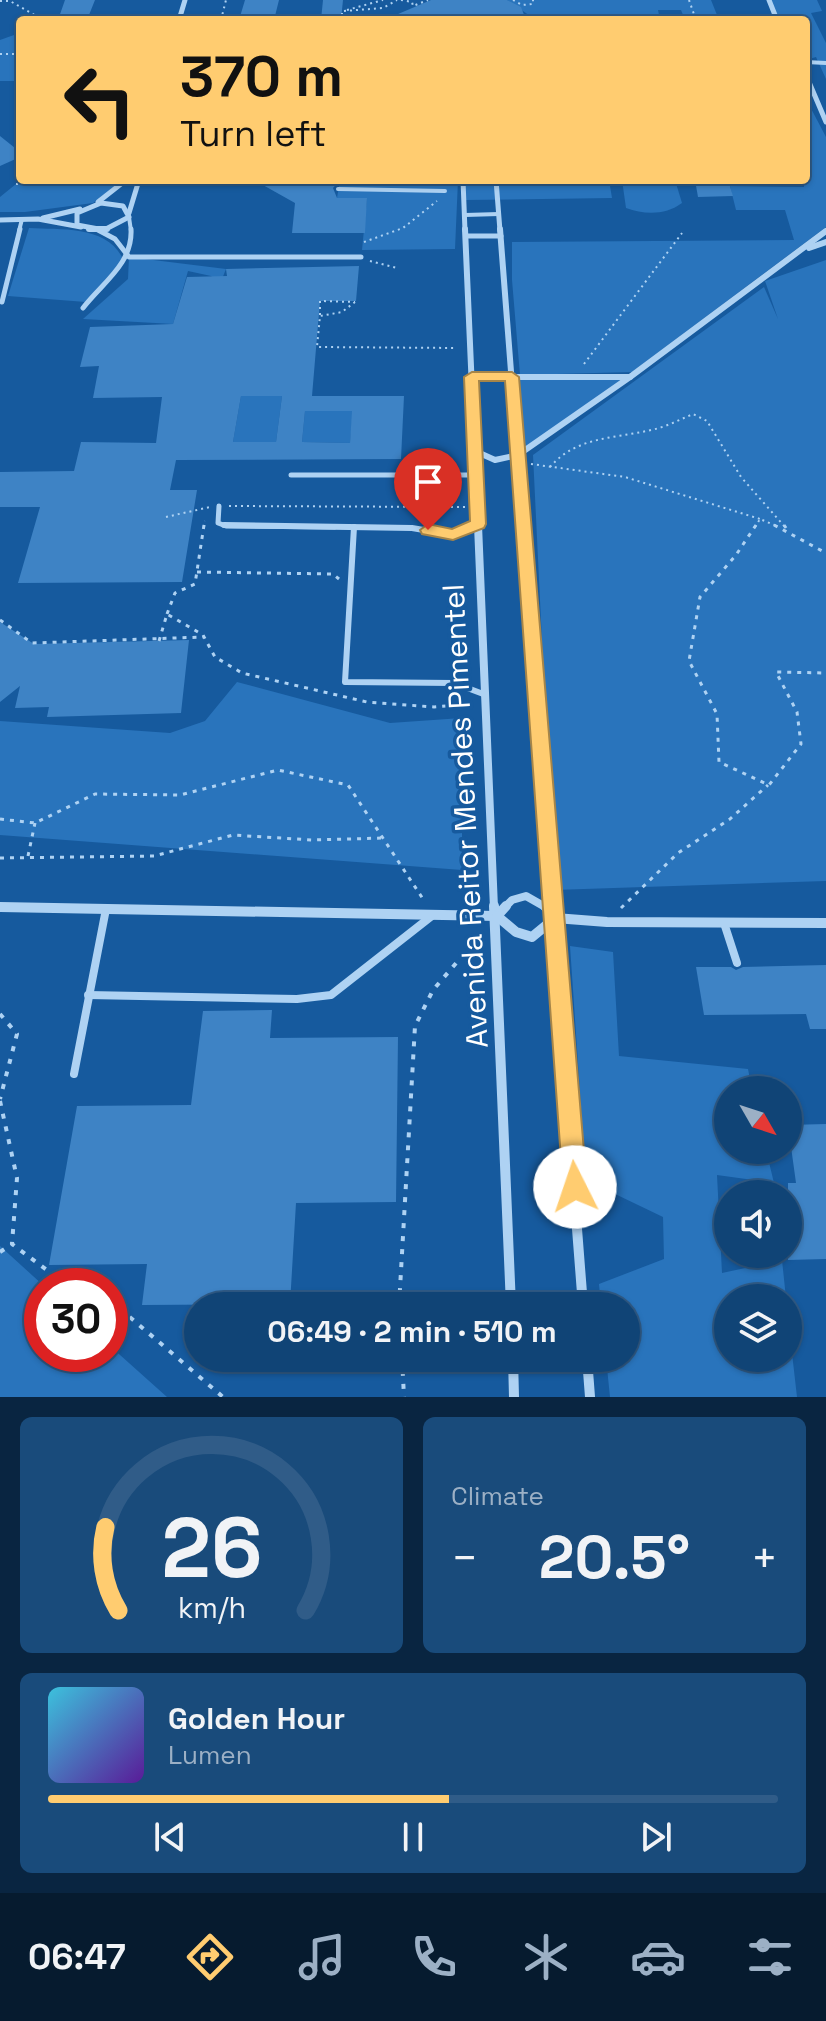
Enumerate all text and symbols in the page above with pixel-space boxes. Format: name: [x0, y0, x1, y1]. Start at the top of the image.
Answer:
text: 370 m: [180, 41, 343, 112]
icon: left: [48, 48, 152, 152]
text: Turn left: [180, 111, 327, 157]
pin: [394, 448, 462, 530]
icon: arrive: [406, 460, 450, 504]
street label: Avenida Reitor Mendes Pimentel: [433, 583, 497, 1049]
north arrow: [714, 1076, 802, 1164]
map controls: [714, 1076, 802, 1372]
position arrow: [533, 1145, 617, 1229]
button: sound: [714, 1180, 802, 1268]
speed limit sign: 30: [24, 1268, 128, 1372]
button: layers: [714, 1284, 802, 1372]
text: 06:49 · 2 min · 510 m: [267, 1312, 557, 1351]
text: Climate: [451, 1479, 544, 1513]
text: 26: [161, 1495, 262, 1601]
text: 20.5°: [539, 1519, 690, 1596]
text: −: [451, 1530, 478, 1586]
text: +: [751, 1530, 778, 1586]
text: km/h: [177, 1590, 246, 1626]
text: Golden Hour: [168, 1699, 345, 1738]
text: Lumen: [168, 1738, 252, 1772]
icon: previous: [148, 1815, 192, 1859]
icon: pause: [391, 1815, 435, 1859]
icon: next: [634, 1815, 678, 1859]
icon: directions: [182, 1929, 238, 1985]
icon: music: [294, 1929, 350, 1985]
icon: phone: [406, 1929, 462, 1985]
icon: climate: [518, 1929, 574, 1985]
icon: car: [630, 1929, 686, 1985]
icon: filters: [742, 1929, 798, 1985]
text: 06:47: [28, 1934, 126, 1980]

